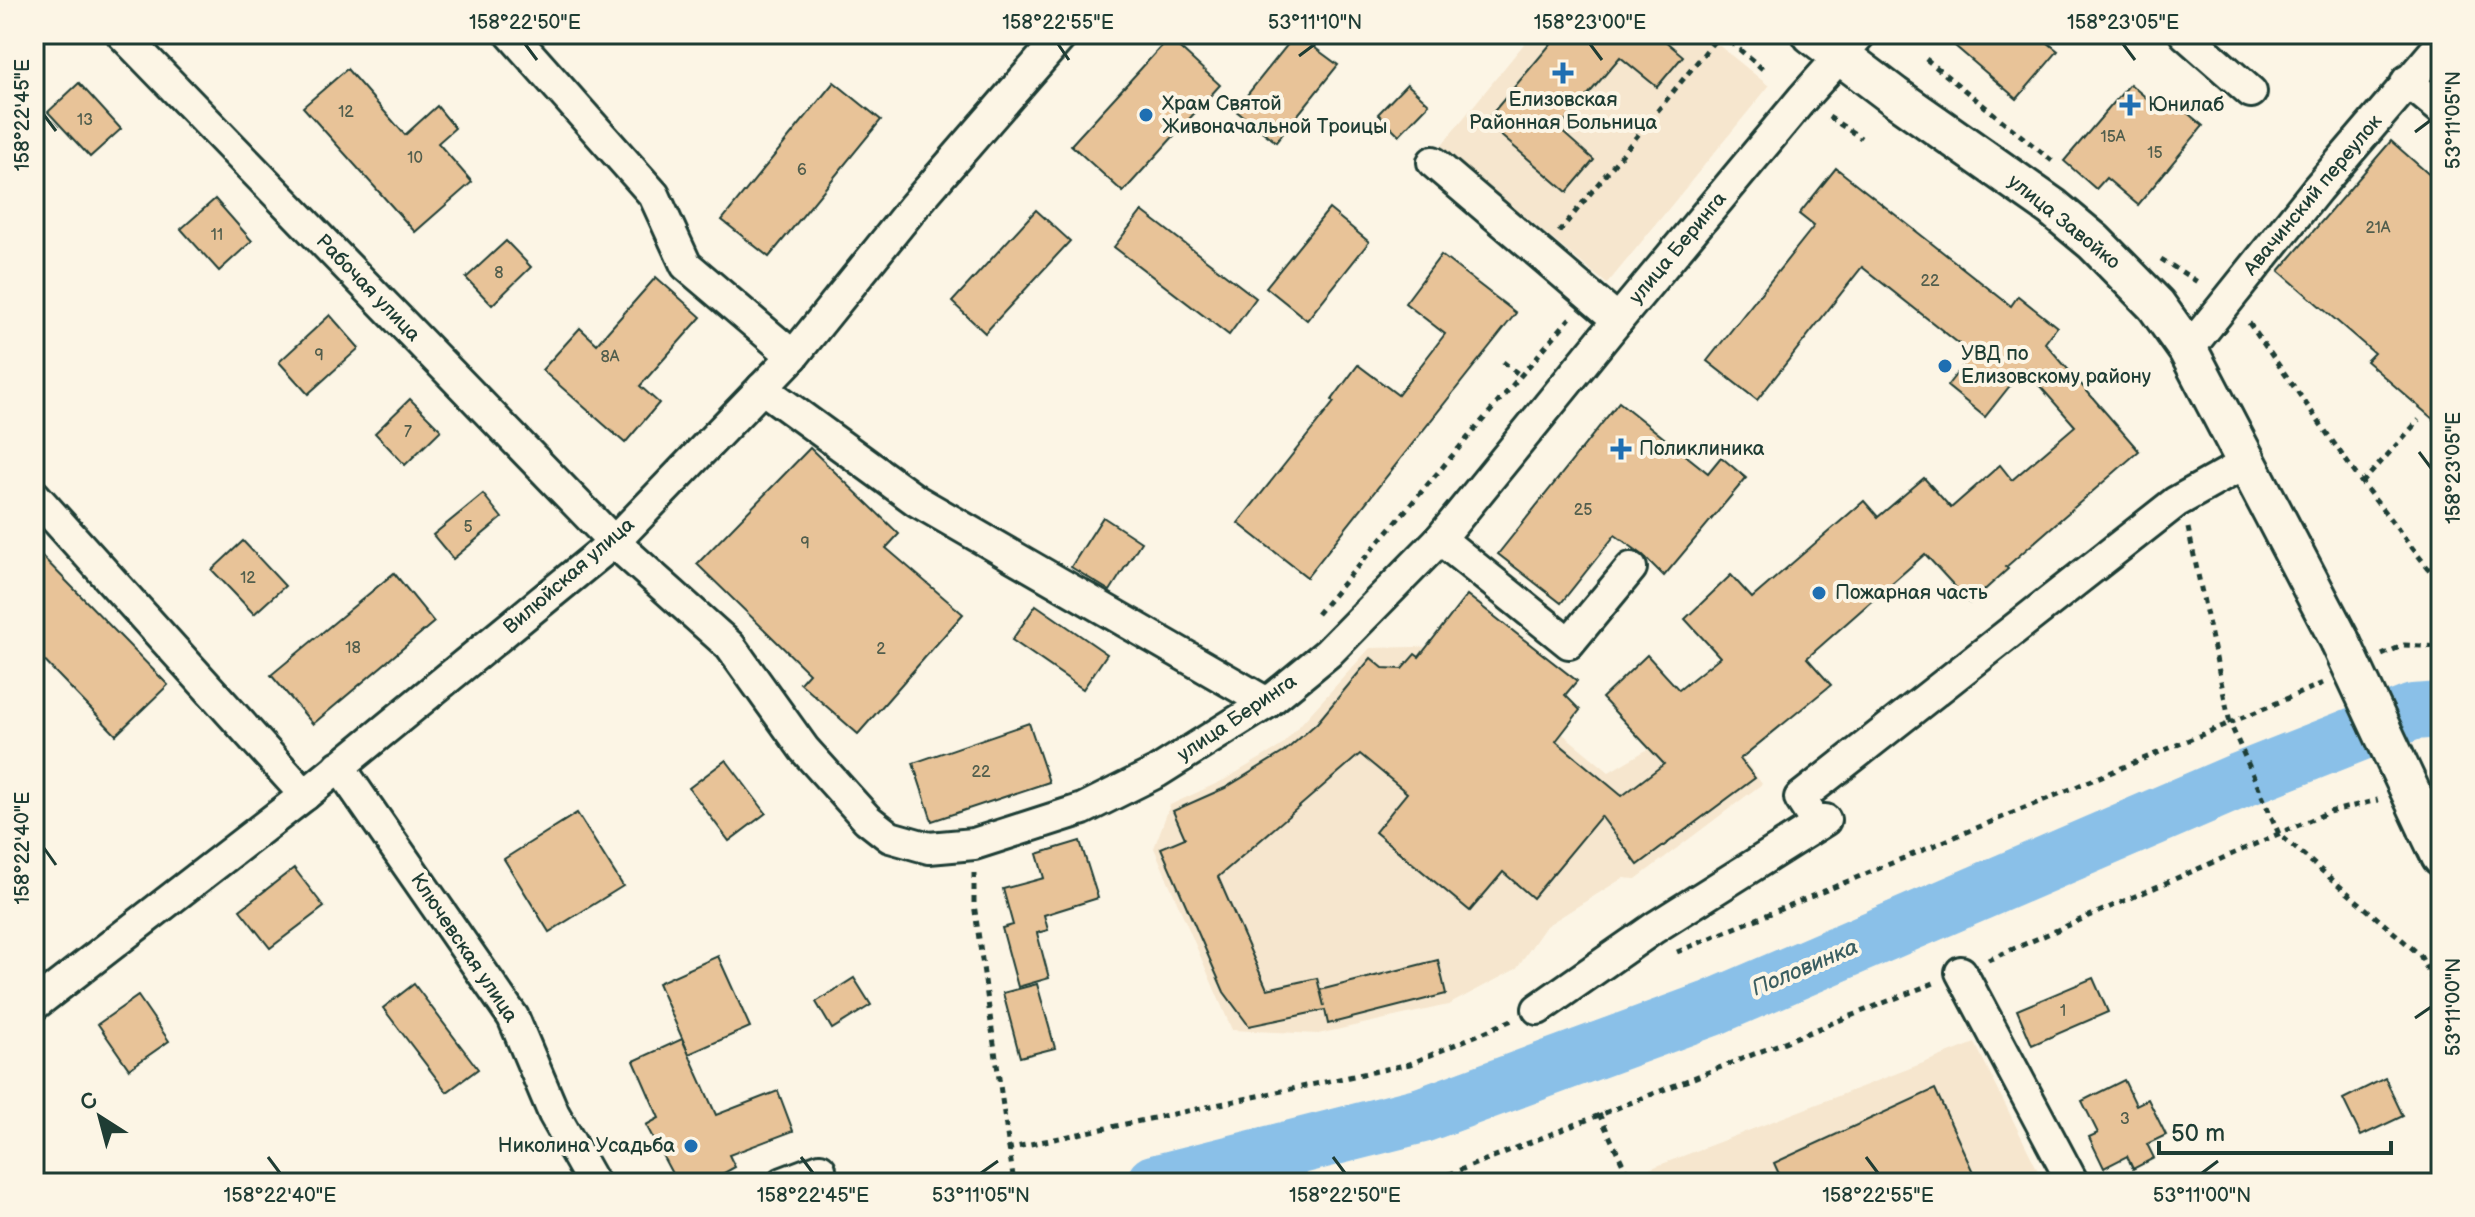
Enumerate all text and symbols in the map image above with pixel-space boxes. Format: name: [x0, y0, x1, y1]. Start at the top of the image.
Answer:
text: 158°22'50"E: [469, 11, 581, 35]
text: 158°22'55"E: [1002, 11, 1114, 35]
text: 53°11'10"N: [1268, 11, 1362, 35]
text: 158°23'00"E: [1534, 11, 1646, 35]
text: 158°23'05"E: [2067, 11, 2179, 35]
text: 158°22'45"E: [11, 59, 35, 171]
marker: Елизовская Районная Больница: [1552, 62, 1574, 84]
text: 53°11'05"N: [2442, 71, 2466, 169]
place label: Елизовская Районная Больница: [1469, 88, 1658, 135]
place label: Храм Святой Живоначальной Троицы: [1162, 92, 1387, 139]
place label: Юнилаб: [2148, 93, 2224, 117]
marker: Юнилаб: [2119, 94, 2141, 116]
house number: 12: [338, 103, 354, 122]
marker: Храм Святой Живоначальной Троицы: [1137, 106, 1155, 124]
street label: Авачинский переулок: [2238, 109, 2387, 281]
house number: 13: [77, 111, 93, 130]
house number: 15А: [2100, 128, 2126, 147]
house number: 15: [2147, 144, 2163, 163]
house number: 10: [407, 149, 423, 168]
house number: 6: [797, 161, 807, 180]
street label: улица Завойко: [2003, 169, 2125, 275]
street label: улица Беринга: [1624, 187, 1732, 309]
house number: 21А: [2365, 219, 2391, 238]
house number: 11: [211, 226, 223, 245]
street label: Рабочая улица: [311, 229, 425, 347]
house number: 8: [494, 264, 504, 283]
house number: 22: [1921, 272, 1940, 291]
place label: УВД по Елизовскому району: [1961, 342, 2151, 389]
house number: 9: [314, 346, 324, 365]
house number: 8А: [600, 348, 620, 367]
marker: УВД по Елизовскому району: [1936, 357, 1954, 375]
text: 158°23'05"E: [2442, 412, 2466, 524]
house number: 7: [404, 423, 412, 442]
place label: Поликлиника: [1639, 437, 1765, 461]
marker: Поликлиника: [1610, 438, 1632, 460]
house number: 25: [1574, 501, 1592, 520]
street label: Вилюйская улица: [499, 513, 639, 639]
house number: 5: [463, 518, 473, 537]
house number: 9: [800, 534, 810, 553]
house number: 12: [240, 569, 256, 588]
place label: Пожарная часть: [1835, 581, 1988, 605]
marker: Пожарная часть: [1810, 584, 1828, 602]
house number: 18: [345, 639, 361, 658]
house number: 2: [876, 640, 886, 659]
street label: улица Беринга: [1173, 669, 1301, 767]
house number: 22: [972, 763, 991, 782]
text: 158°22'40"E: [11, 792, 35, 904]
street label: Ключевская улица: [405, 869, 523, 1027]
water label: Половинка: [1748, 933, 1862, 1003]
text: 53°11'00"N: [2442, 958, 2466, 1056]
house number: 1: [2060, 1002, 2066, 1021]
north arrow: [60, 1077, 140, 1157]
text: С: [75, 1087, 103, 1117]
scale bar: [2159, 1105, 2391, 1155]
house number: 3: [2120, 1110, 2130, 1129]
text: 50 m: [2171, 1119, 2225, 1148]
place label: Николина Усадьба: [498, 1134, 675, 1158]
marker: Николина Усадьба: [682, 1137, 700, 1155]
text: 158°22'40"E: [224, 1184, 336, 1208]
text: 158°22'45"E: [757, 1184, 869, 1208]
text: 53°11'05"N: [932, 1184, 1030, 1208]
text: 158°22'50"E: [1289, 1184, 1401, 1208]
text: 158°22'55"E: [1822, 1184, 1934, 1208]
text: 53°11'00"N: [2153, 1184, 2251, 1208]

